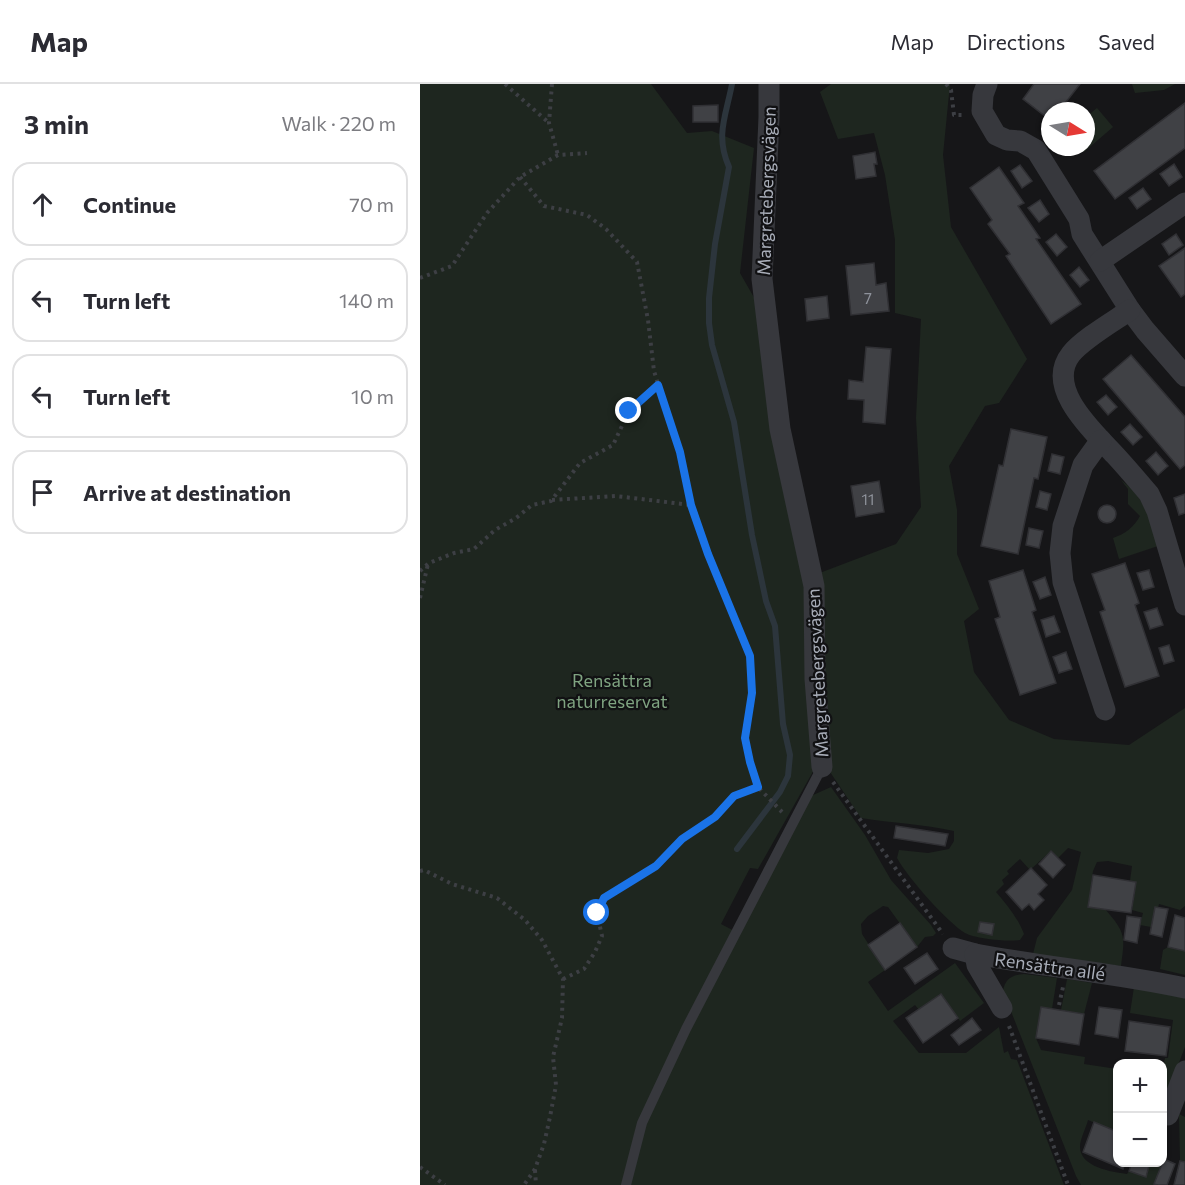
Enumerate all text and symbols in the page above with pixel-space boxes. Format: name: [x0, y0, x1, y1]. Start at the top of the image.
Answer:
text: Map: [30, 24, 88, 58]
text: Map: [891, 29, 934, 54]
text: Directions: [967, 29, 1065, 54]
text: Saved: [1098, 29, 1155, 54]
north arrow: [1041, 102, 1095, 156]
street label: Margretebergsvägen: [752, 106, 780, 276]
text: 3 min: [24, 108, 89, 139]
text: Walk · 220 m: [281, 111, 396, 135]
icon: ahead: [26, 188, 59, 221]
text: Continue: [83, 191, 176, 218]
text: 70 m: [349, 192, 394, 216]
icon: left: [26, 284, 59, 317]
text: Turn left: [83, 287, 170, 314]
text: 140 m: [339, 288, 394, 312]
house number: 7: [864, 289, 872, 307]
icon: left: [26, 380, 59, 413]
text: Turn left: [83, 383, 170, 410]
text: 10 m: [351, 384, 394, 408]
route end: [615, 397, 641, 423]
icon: arrive: [26, 476, 59, 509]
text: Arrive at destination: [83, 479, 291, 506]
house number: 11: [862, 490, 874, 508]
street label: Margretebergsvägen: [802, 588, 832, 758]
park label: Rensättra naturreservat: [556, 669, 668, 712]
route start: [583, 899, 609, 925]
street label: Rensättra allé: [993, 947, 1107, 985]
map controls: [1113, 1059, 1167, 1167]
button: +: [1113, 1059, 1167, 1113]
button: −: [1113, 1113, 1167, 1167]

